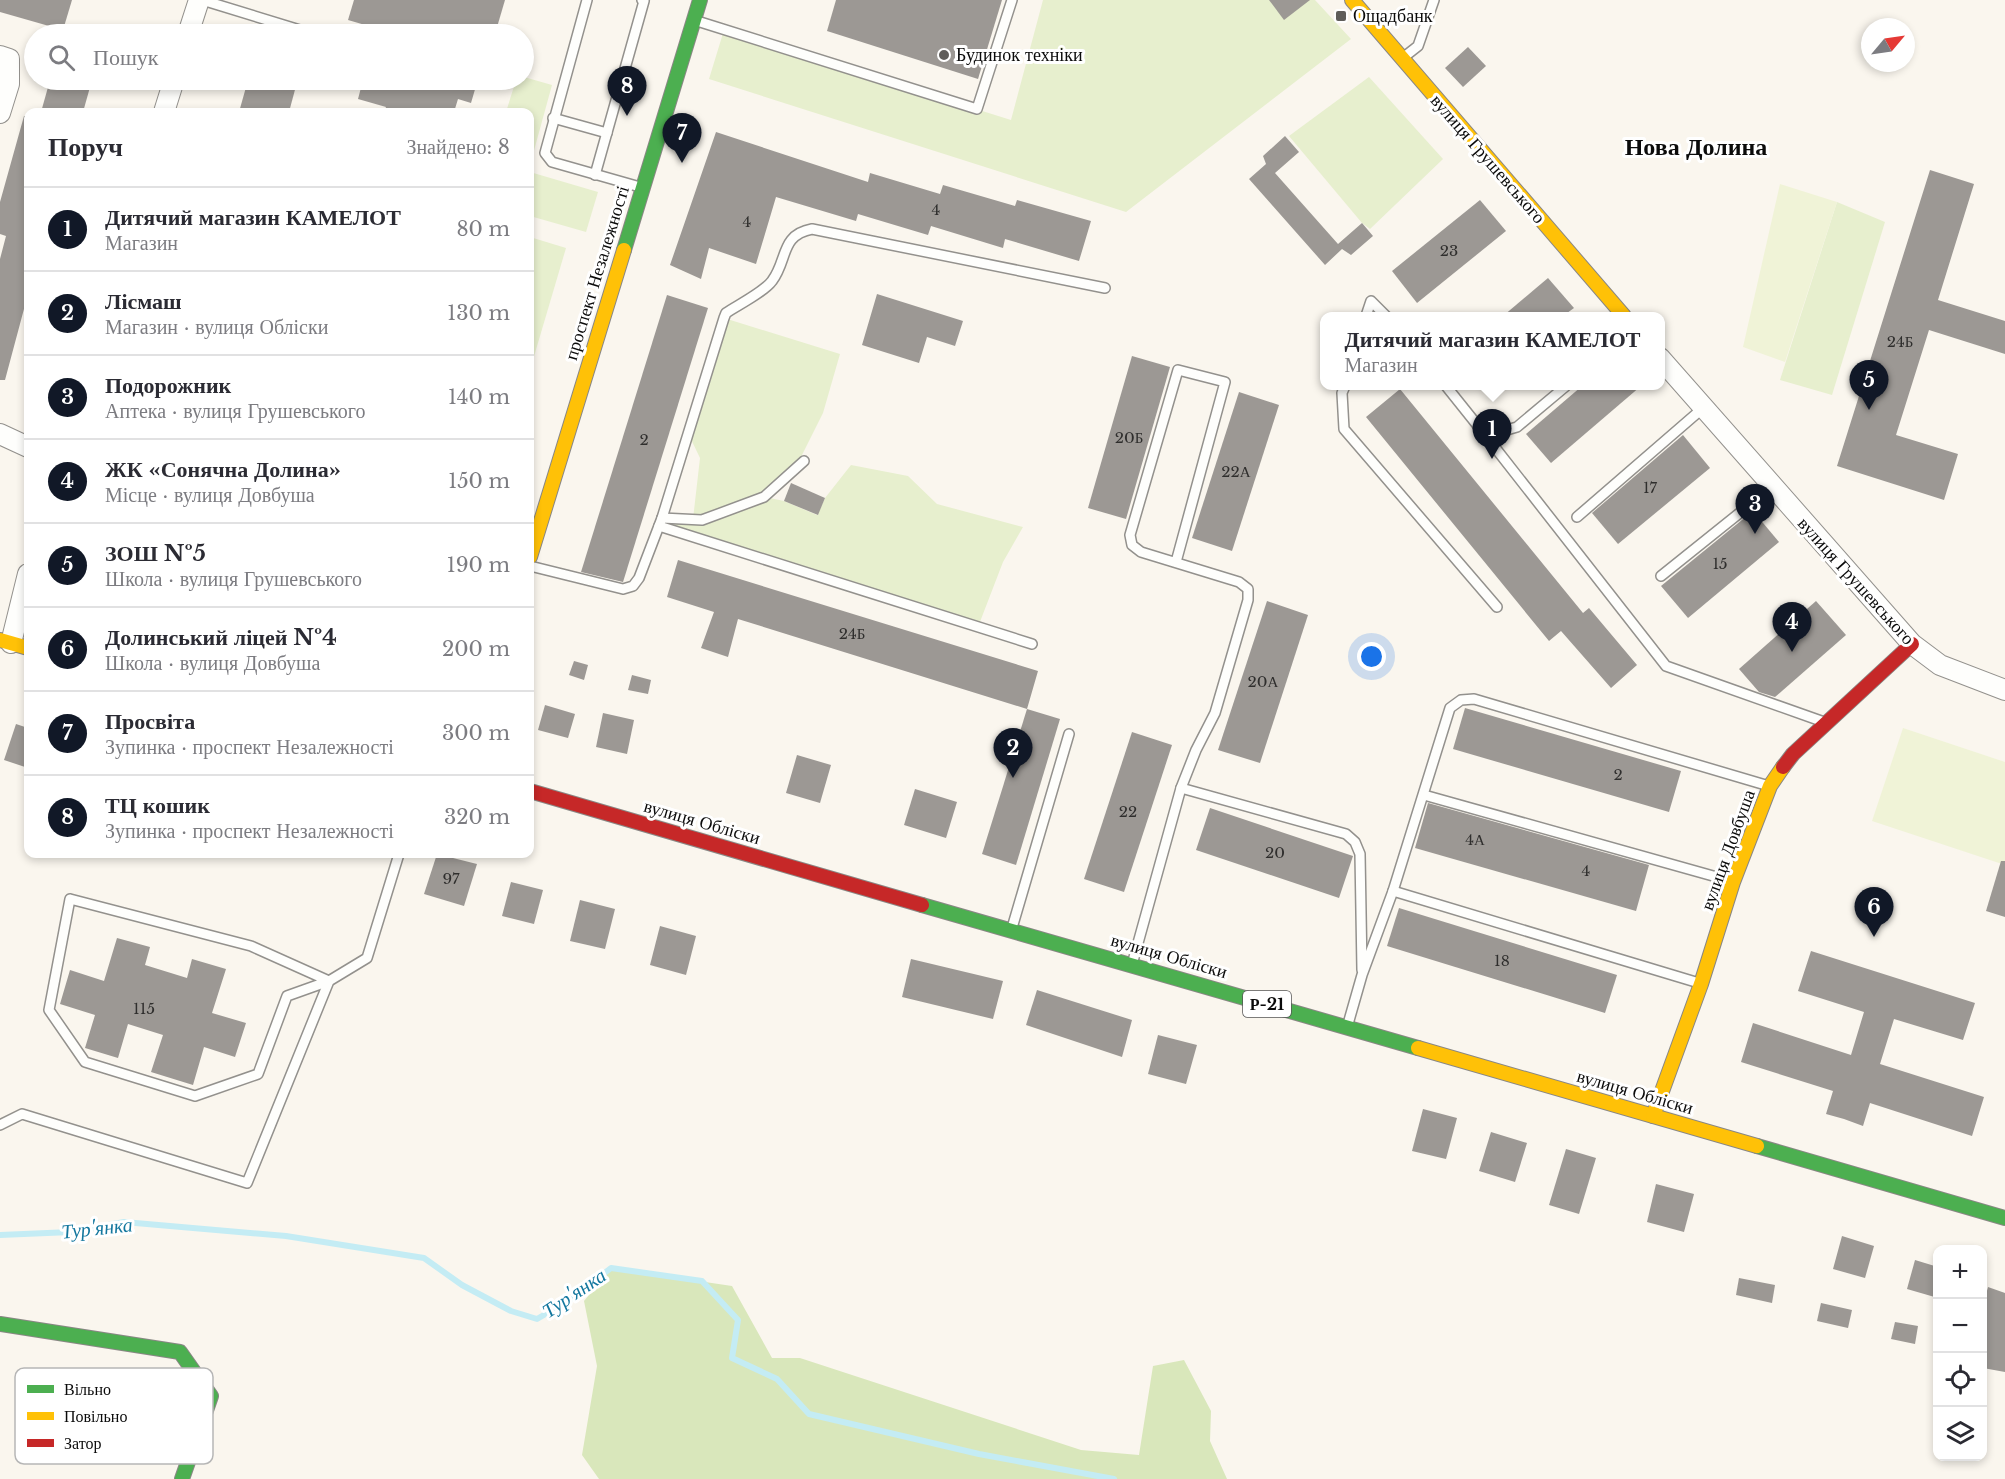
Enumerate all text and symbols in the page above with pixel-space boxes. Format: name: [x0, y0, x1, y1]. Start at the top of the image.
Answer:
place label: Ощадбанк: [1353, 5, 1433, 27]
marker: Ощадбанк: [1334, 9, 1348, 23]
north arrow: [1861, 18, 1915, 72]
search box: [24, 24, 534, 90]
icon: search: [45, 41, 78, 74]
text: Пошук: [93, 44, 159, 71]
place label: Будинок техніки: [956, 44, 1083, 66]
marker: Будинок техніки: [937, 48, 951, 62]
pin: 8: [608, 66, 646, 116]
street label: вулиця Грушевського: [1426, 90, 1550, 228]
pin: 7: [662, 114, 702, 163]
text: Поруч: [48, 131, 123, 163]
district label: Нова Долина: [1625, 132, 1767, 161]
text: Знайдено: 8: [406, 135, 510, 159]
street label: проспект Незалежності: [560, 183, 634, 363]
house number: 4: [932, 200, 940, 219]
text: Дитячий магазин КАМЕЛОТ: [105, 204, 401, 231]
house number: 4: [743, 212, 751, 231]
text: 1: [63, 217, 72, 241]
text: 80 m: [456, 217, 510, 241]
text: Магазин: [105, 231, 178, 255]
house number: 23: [1440, 241, 1458, 260]
text: Лісмаш: [105, 288, 182, 315]
text: 2: [61, 301, 74, 325]
text: 130 m: [447, 301, 510, 325]
popup: [1320, 312, 1665, 390]
text: Магазин · вулиця Обліски: [105, 315, 328, 339]
text: Дитячий магазин КАМЕЛОТ: [1345, 326, 1640, 353]
house number: 24Б: [1887, 332, 1913, 351]
text: Магазин: [1345, 353, 1418, 377]
pin: 5: [1850, 360, 1888, 410]
text: Подорожник: [105, 372, 231, 399]
text: 3: [61, 385, 74, 409]
text: 140 m: [448, 385, 510, 409]
text: Аптека · вулиця Грушевського: [105, 399, 366, 423]
pin: 1: [1472, 410, 1512, 459]
house number: 20Б: [1115, 428, 1143, 447]
house number: 2: [639, 430, 649, 449]
text: ЖК «Сонячна Долина»: [105, 456, 341, 483]
house number: 22А: [1221, 462, 1251, 481]
text: 4: [61, 469, 74, 493]
text: 150 m: [448, 469, 510, 493]
house number: 17: [1643, 478, 1658, 497]
text: Місце · вулиця Довбуша: [105, 483, 315, 507]
pin: 3: [1736, 484, 1774, 534]
street label: вулиця Грушевського: [1793, 513, 1919, 649]
text: ЗОШ №5: [105, 540, 206, 567]
text: 5: [62, 553, 73, 577]
text: 190 m: [447, 553, 510, 577]
house number: 15: [1712, 554, 1728, 573]
text: Школа · вулиця Грушевського: [105, 567, 362, 591]
pin: 4: [1772, 602, 1812, 652]
text: Долинський ліцей №4: [105, 624, 337, 651]
house number: 24Б: [839, 624, 865, 643]
text: 6: [61, 637, 74, 661]
text: 200 m: [442, 637, 510, 661]
your location: [1357, 642, 1386, 671]
text: Школа · вулиця Довбуша: [105, 651, 320, 675]
house number: 20А: [1248, 672, 1279, 691]
text: Просвіта: [105, 708, 195, 735]
text: 7: [62, 721, 73, 745]
text: 300 m: [442, 721, 510, 745]
pin: 2: [994, 728, 1032, 778]
text: Зупинка · проспект Незалежності: [105, 735, 394, 759]
house number: 2: [1613, 765, 1623, 784]
street label: вулиця Довбуша: [1696, 787, 1760, 913]
text: ТЦ кошик: [105, 792, 210, 819]
street label: вулиця Обліски: [641, 795, 763, 849]
house number: 22: [1119, 802, 1137, 821]
text: 8: [61, 805, 74, 829]
text: 320 m: [444, 805, 510, 829]
text: Зупинка · проспект Незалежності: [105, 819, 394, 843]
house number: 4А: [1465, 830, 1485, 849]
house number: 20: [1265, 843, 1285, 862]
house number: 4: [1582, 861, 1590, 880]
house number: 97: [442, 869, 460, 888]
pin: 6: [1854, 888, 1894, 937]
street label: вулиця Обліски: [1108, 929, 1230, 983]
house number: 18: [1494, 951, 1510, 970]
road number: Р-21: [1243, 991, 1291, 1017]
house number: 115: [133, 999, 155, 1018]
street label: вулиця Обліски: [1574, 1065, 1696, 1119]
water label: Тур'янка: [60, 1212, 134, 1244]
map controls: [1933, 1245, 1987, 1461]
button: +: [1933, 1245, 1987, 1299]
water label: Тур'янка: [538, 1263, 610, 1323]
button: −: [1933, 1299, 1987, 1353]
button: locate: [1933, 1353, 1987, 1407]
legend: [15, 1368, 213, 1464]
text: Вільно: [64, 1379, 111, 1399]
text: Повільно: [64, 1406, 127, 1426]
button: layers: [1933, 1407, 1987, 1461]
text: Затор: [64, 1433, 101, 1453]

